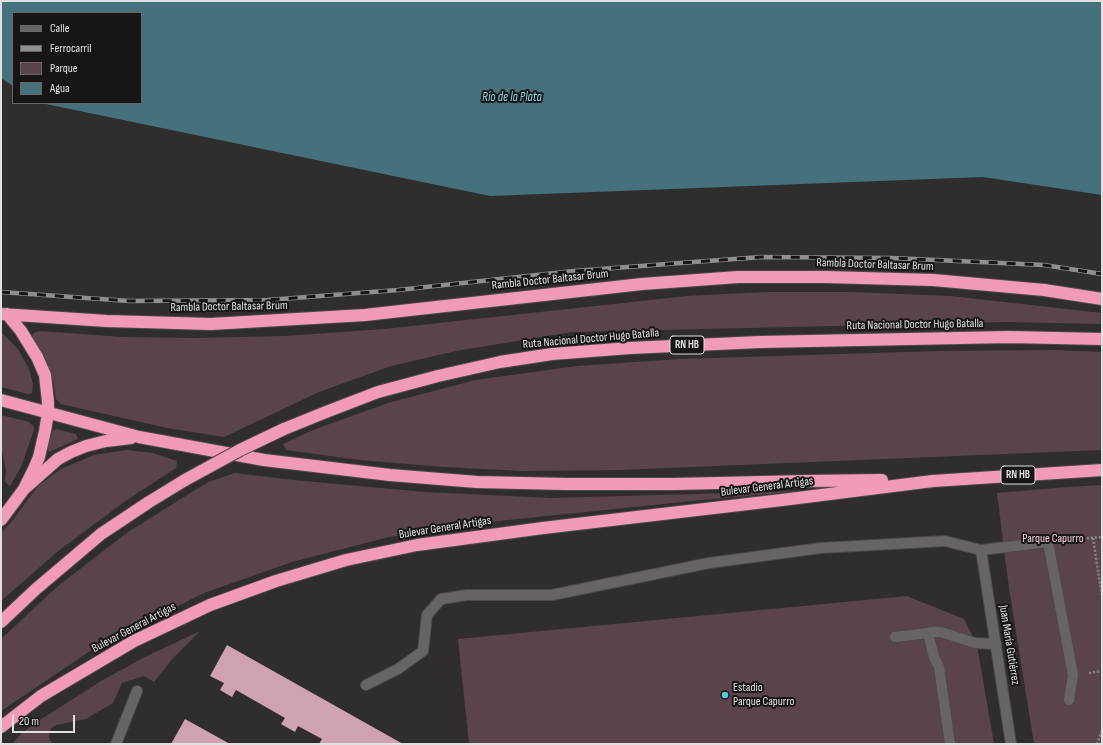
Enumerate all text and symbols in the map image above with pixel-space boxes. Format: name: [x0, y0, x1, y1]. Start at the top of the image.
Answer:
legend: [12, 12, 142, 104]
text: Calle: [50, 21, 70, 36]
text: Ferrocarril: [50, 41, 92, 56]
text: Parque: [50, 61, 78, 76]
text: Agua: [50, 81, 70, 96]
water label: Río de la Plata: [482, 90, 542, 106]
street label: Rambla Doctor Baltasar Brum: [816, 256, 934, 274]
street label: Rambla Doctor Baltasar Brum: [491, 267, 609, 293]
street label: Rambla Doctor Baltasar Brum: [170, 299, 288, 315]
street label: Ruta Nacional Doctor Hugo Batalla: [846, 317, 984, 333]
street label: Ruta Nacional Doctor Hugo Batalla: [522, 326, 660, 352]
road number: RN HB: [670, 336, 704, 354]
road number: RN HB: [1001, 466, 1035, 484]
street label: Bulevar General Artigas: [720, 474, 814, 500]
street label: Bulevar General Artigas: [398, 514, 492, 542]
park label: Parque Capurro: [1022, 532, 1084, 546]
street label: Bulevar General Artigas: [90, 600, 178, 656]
street label: Juan María Gutiérrez: [996, 604, 1022, 686]
place label: Estadio Parque Capurro: [733, 681, 794, 709]
marker: Estadio Parque Capurro: [720, 690, 730, 700]
scale bar: [14, 707, 77, 733]
text: 20 m: [19, 714, 39, 729]

